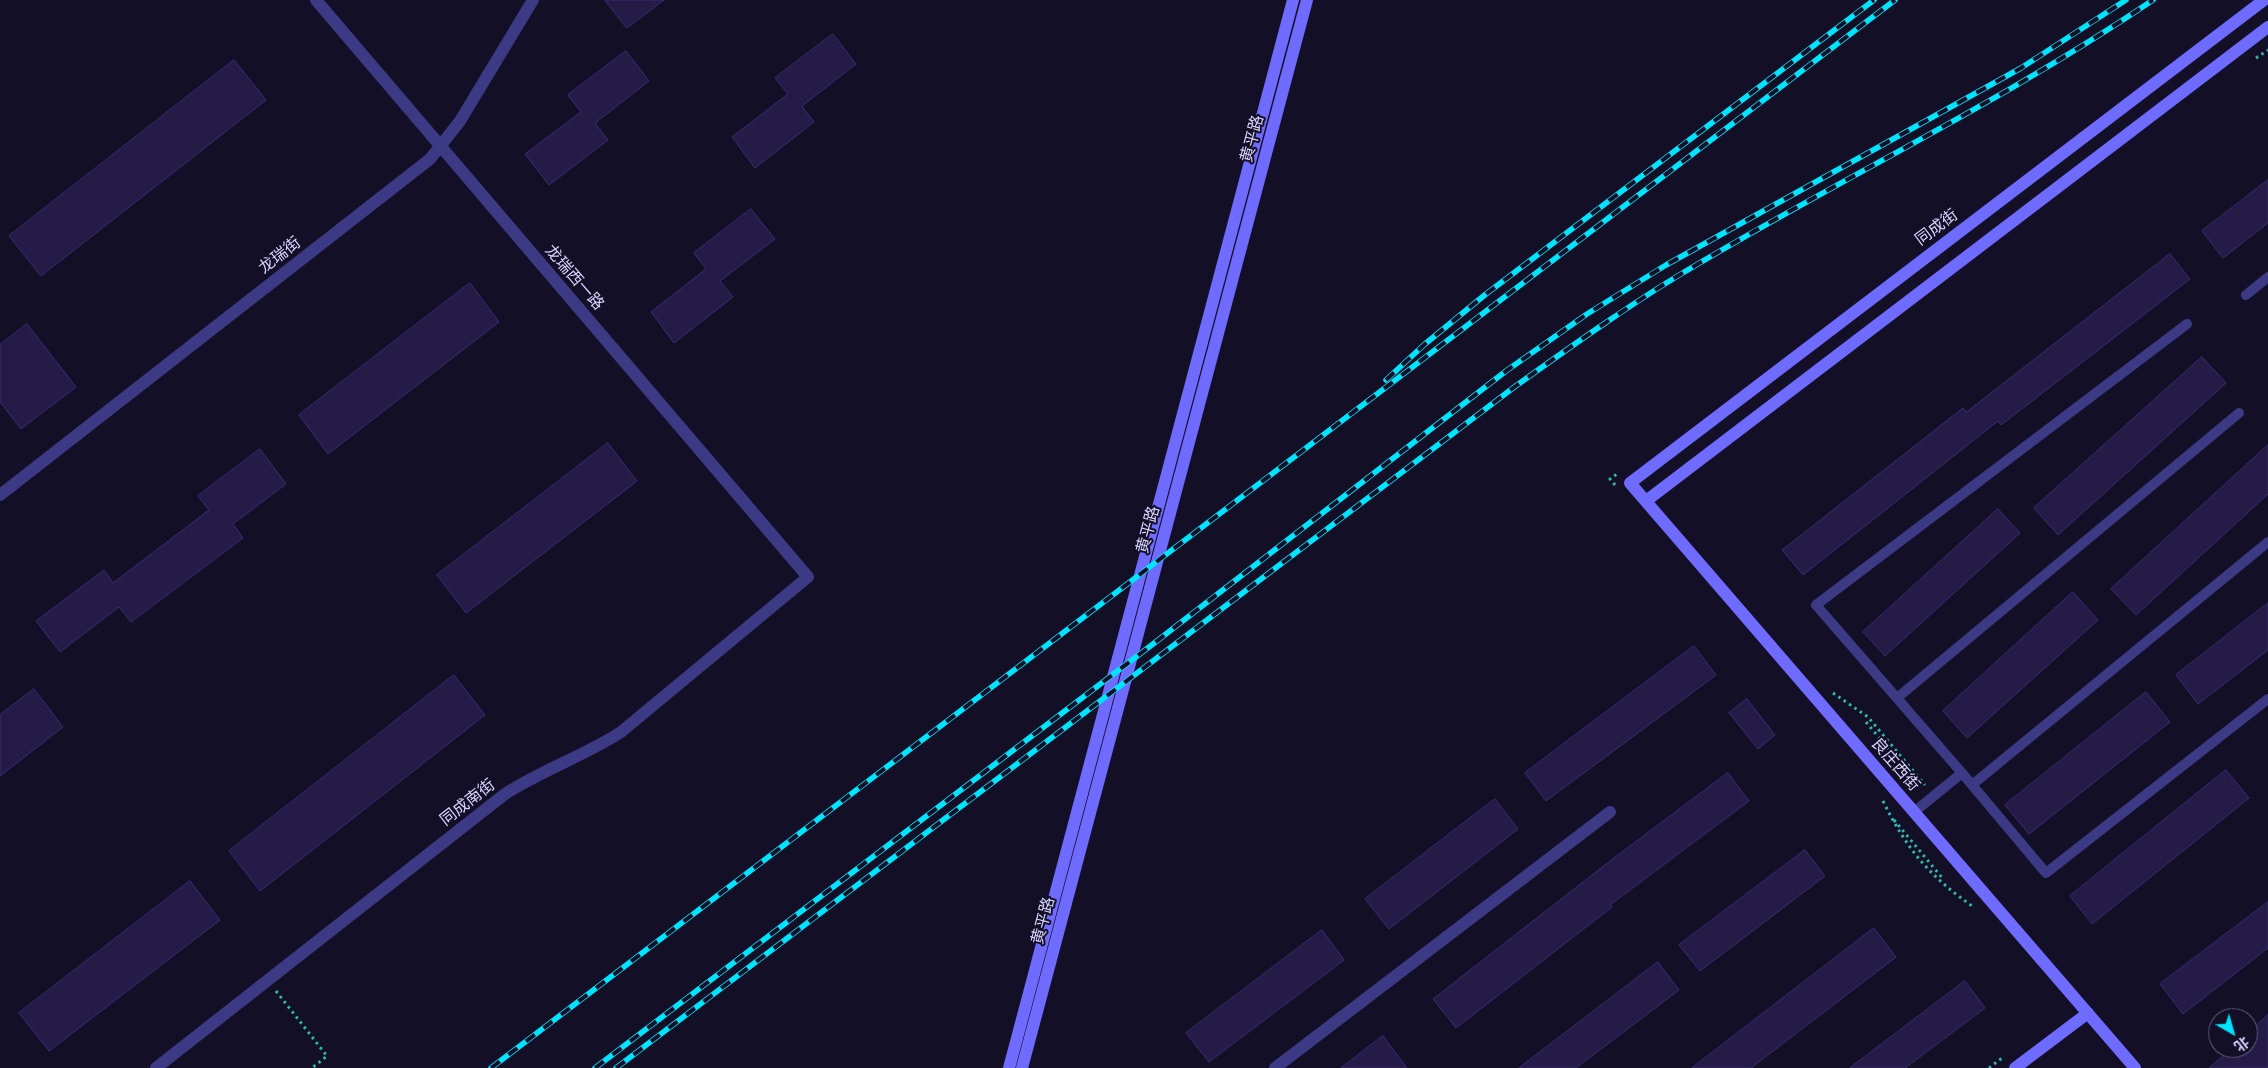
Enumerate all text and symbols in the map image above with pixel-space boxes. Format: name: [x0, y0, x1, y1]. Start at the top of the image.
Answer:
street label: 黄平路: [1238, 113, 1268, 165]
street label: 同成街: [1912, 206, 1962, 250]
street label: 龙瑞街: [255, 234, 305, 278]
street label: 龙瑞西一路: [541, 242, 607, 314]
street label: 黄平路: [1134, 504, 1164, 556]
street label: 良庄西街: [1867, 735, 1923, 795]
street label: 同成南街: [437, 776, 499, 830]
street label: 黄平路: [1029, 895, 1059, 947]
north arrow: [2208, 1008, 2258, 1058]
text: 北: [2231, 1033, 2253, 1055]

